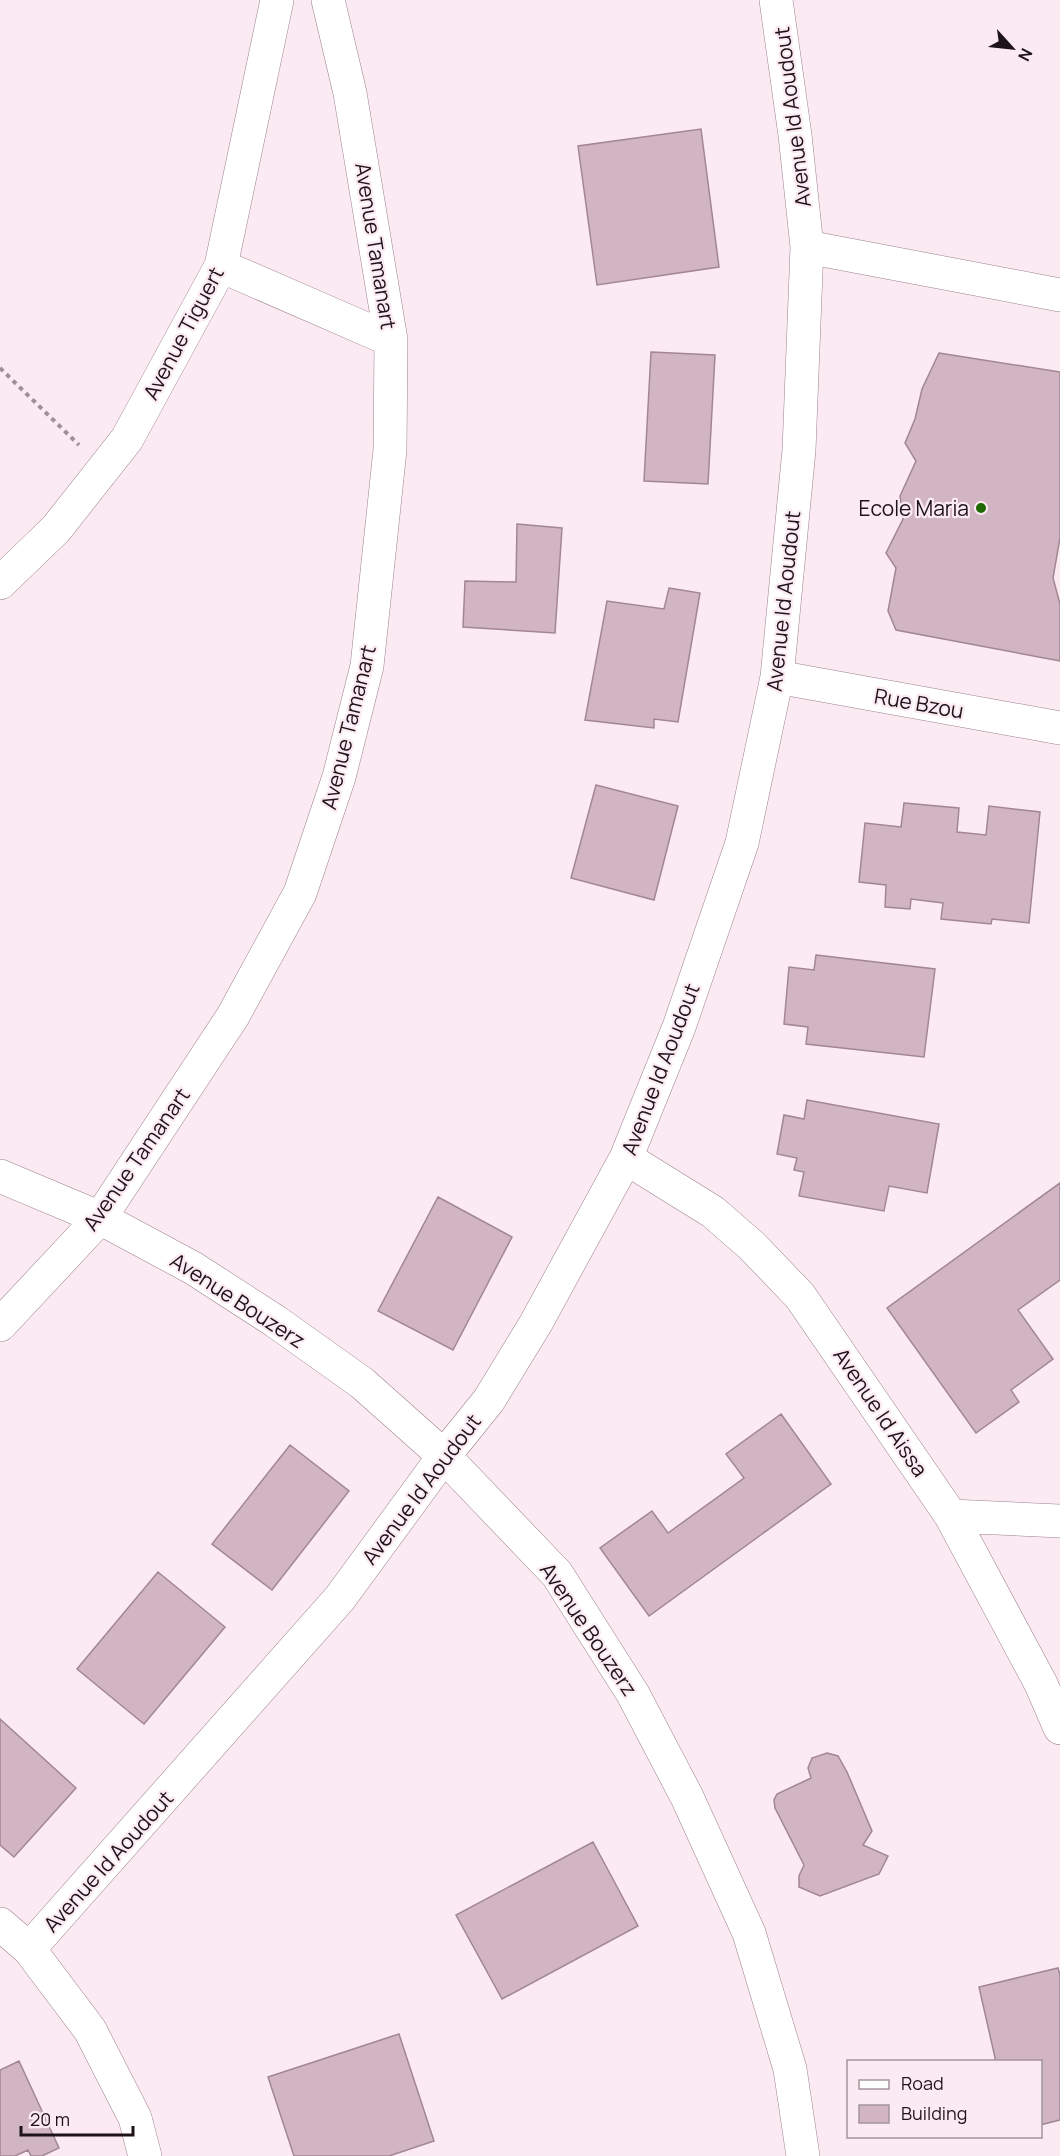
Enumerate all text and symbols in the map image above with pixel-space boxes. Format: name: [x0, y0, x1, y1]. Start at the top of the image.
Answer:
north arrow: [982, 18, 1042, 78]
street label: Avenue Id Aoudout: [767, 25, 817, 209]
text: N: [1013, 45, 1038, 65]
street label: Avenue Tamanart: [349, 161, 403, 331]
street label: Avenue Tiguert: [136, 262, 230, 404]
place label: Ecole Maria: [858, 494, 969, 522]
marker: Ecole Maria: [974, 501, 988, 515]
street label: Avenue Id Aoudout: [760, 509, 806, 693]
street label: Avenue Tamanart: [314, 642, 382, 812]
street label: Rue Bzou: [872, 681, 966, 725]
street label: Avenue Id Aoudout: [614, 979, 706, 1159]
street label: Avenue Tamanart: [76, 1082, 196, 1236]
street label: Avenue Bouzerz: [165, 1246, 311, 1354]
street label: Avenue Id Aissa: [828, 1342, 934, 1482]
street label: Avenue Id Aoudout: [355, 1408, 487, 1570]
street label: Avenue Bouzerz: [534, 1557, 644, 1701]
street label: Avenue Id Aoudout: [37, 1784, 179, 1938]
legend: [847, 2060, 1042, 2138]
text: Road: [901, 2071, 944, 2095]
scale bar: [21, 2099, 134, 2137]
text: Building: [901, 2101, 967, 2125]
text: 20 m: [30, 2107, 70, 2131]

